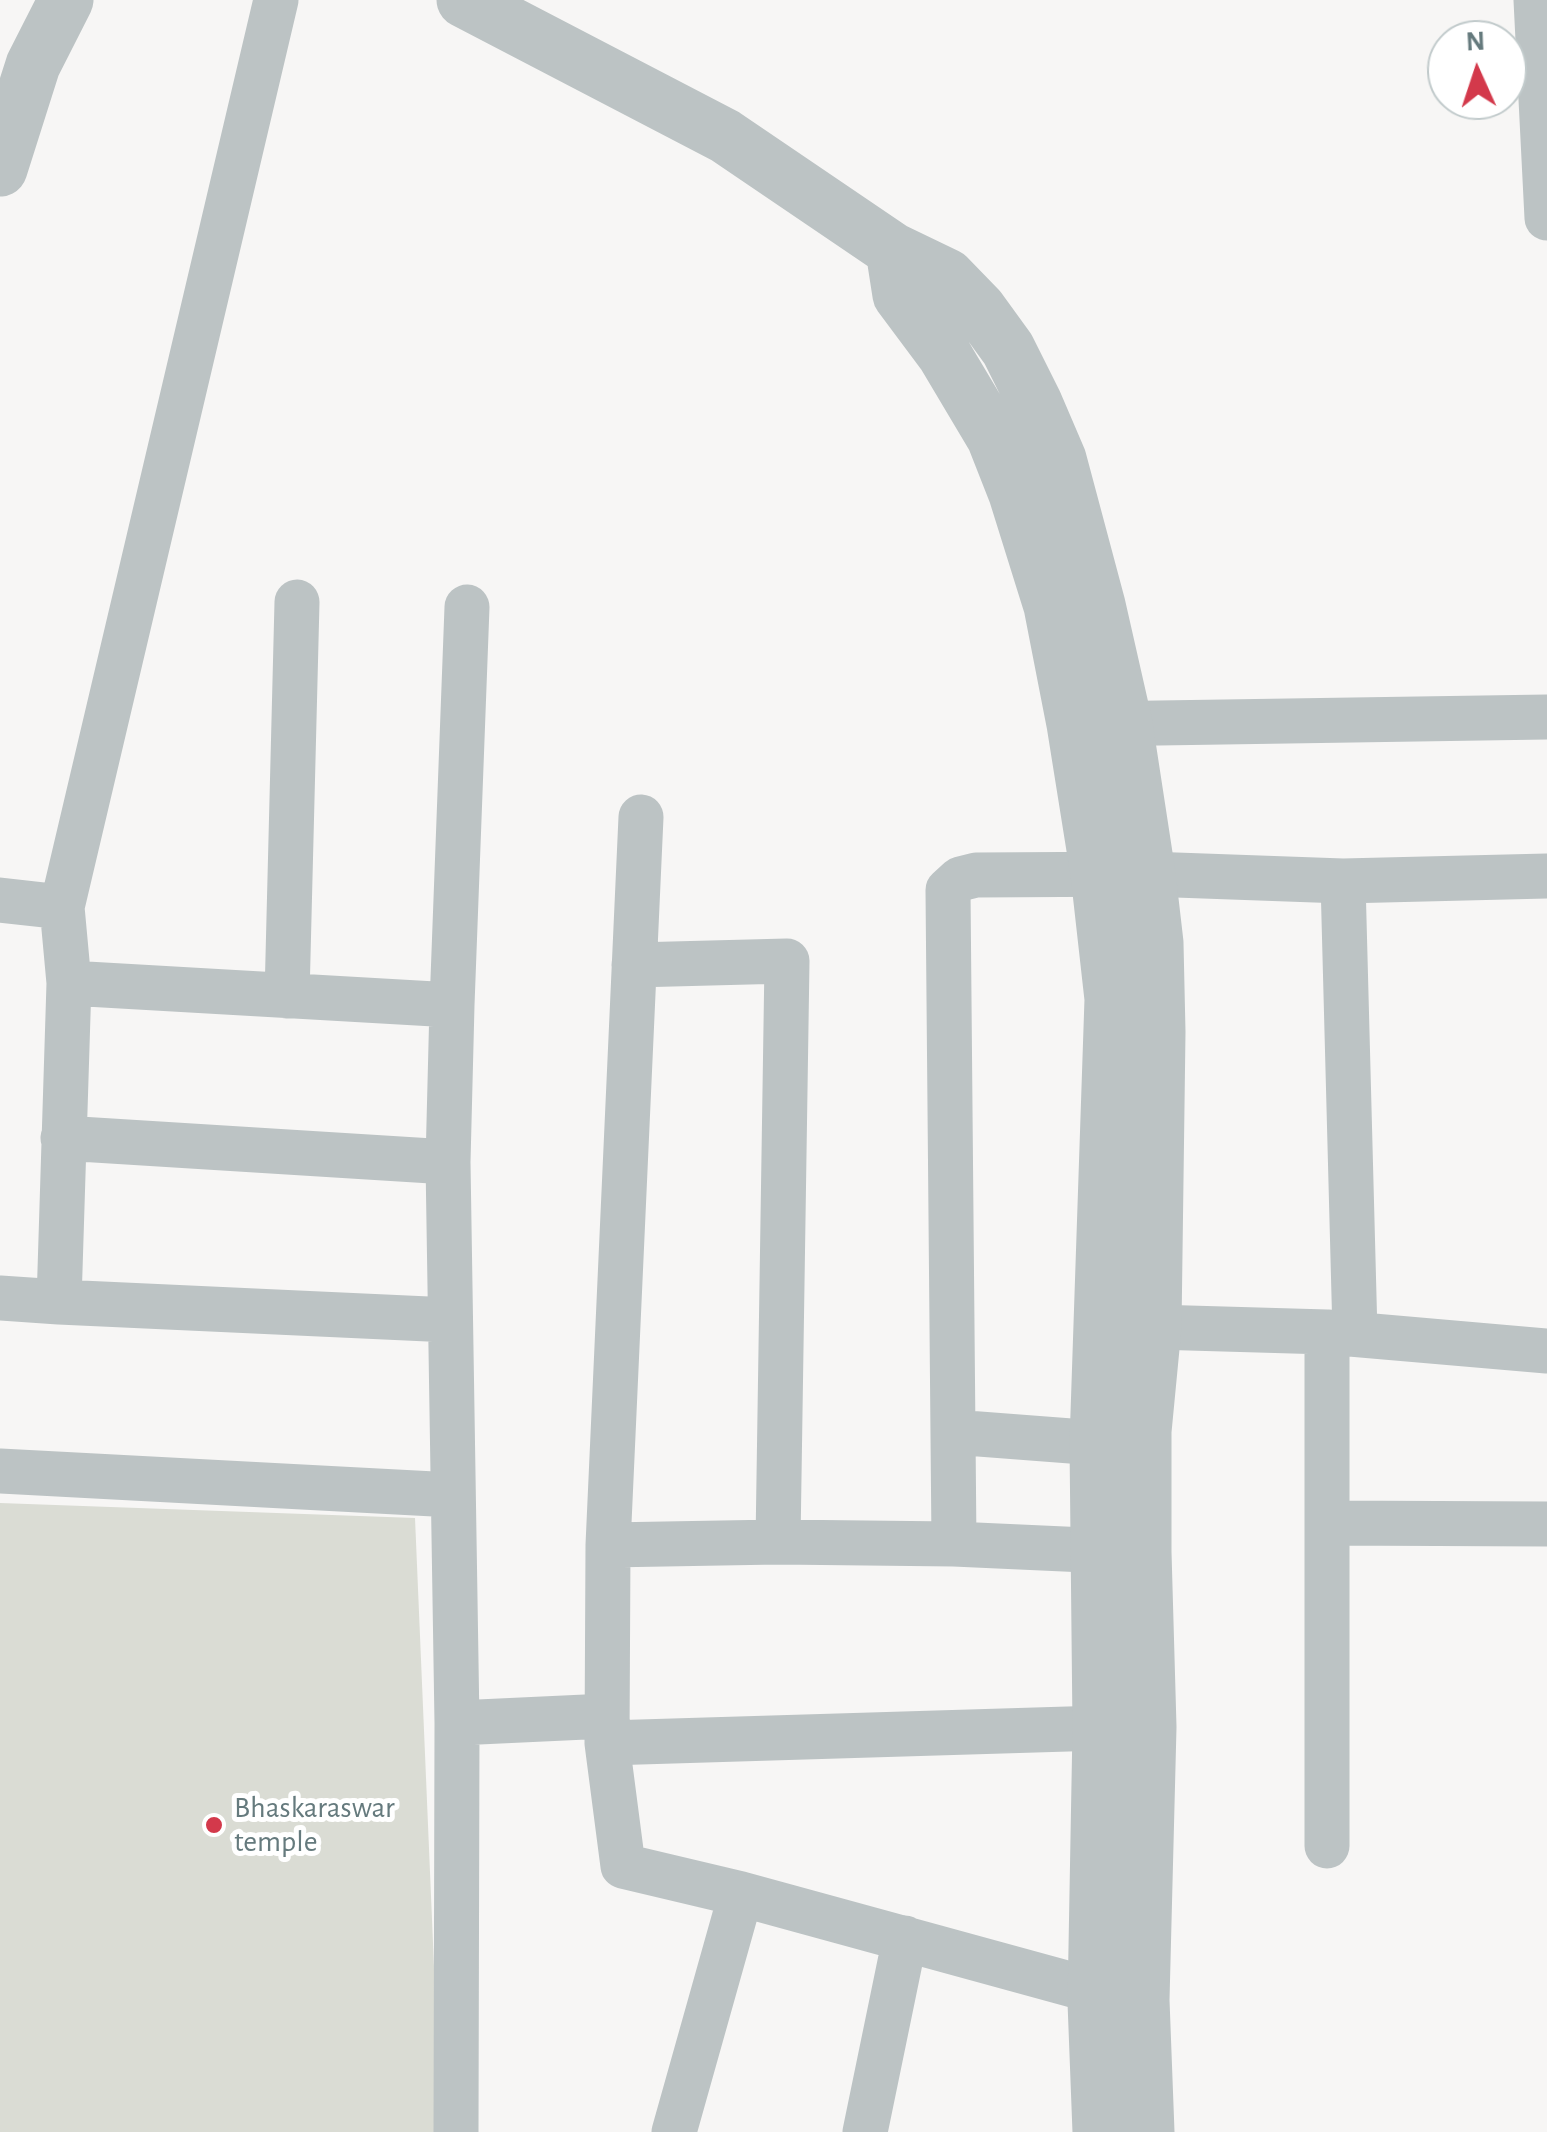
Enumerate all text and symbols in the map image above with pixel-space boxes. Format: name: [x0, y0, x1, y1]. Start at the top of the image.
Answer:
north arrow: [1427, 20, 1527, 120]
text: N: [1465, 28, 1486, 57]
place label: Bhaskaraswar temple: [234, 1790, 395, 1860]
marker: Bhaskaraswar temple: [203, 1814, 225, 1836]

